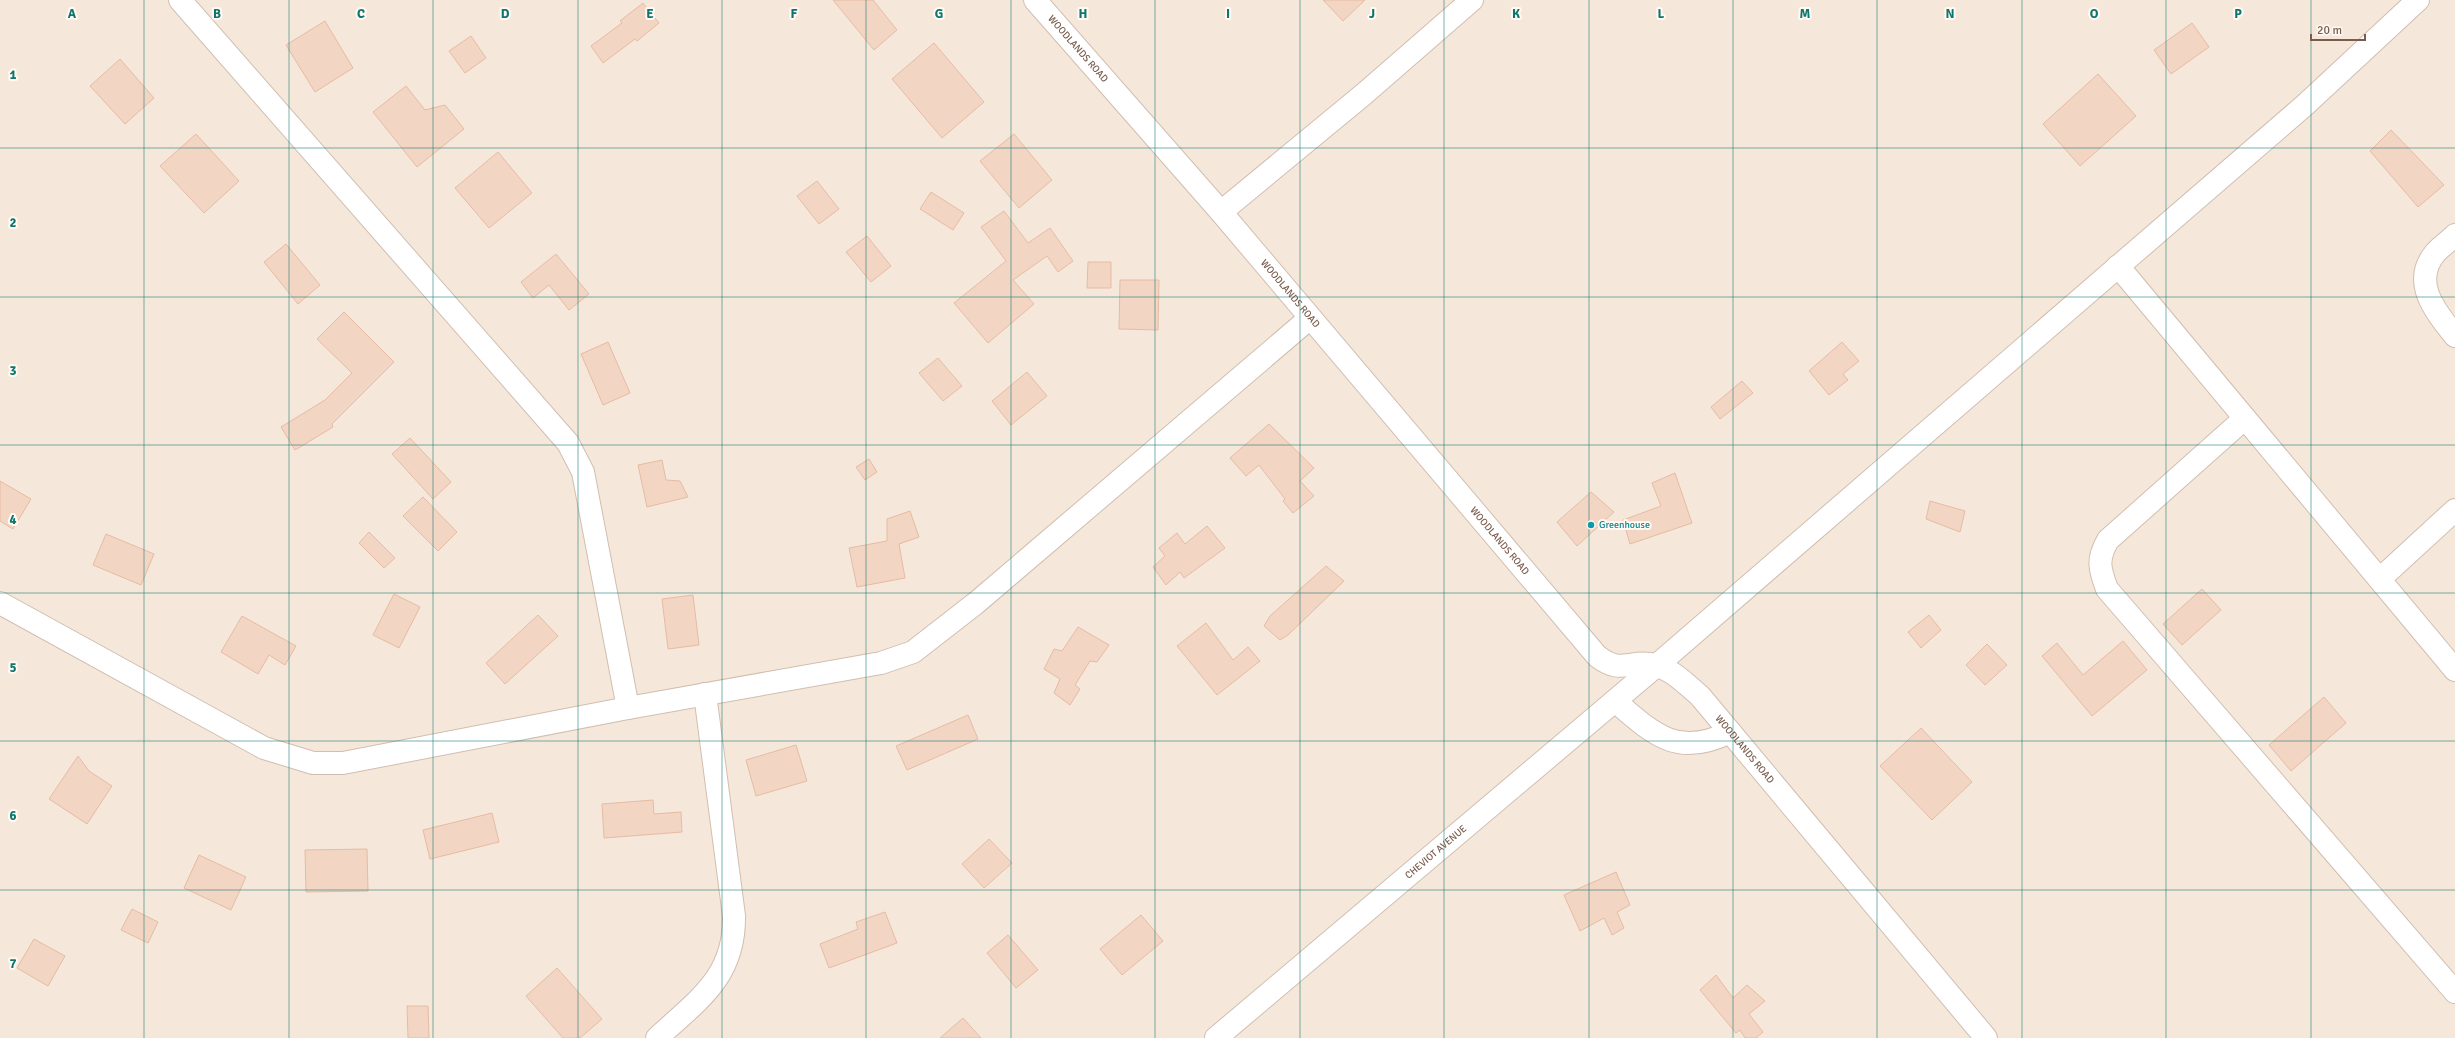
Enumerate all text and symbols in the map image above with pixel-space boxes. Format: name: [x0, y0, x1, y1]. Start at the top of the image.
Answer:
text: A: [68, 6, 77, 22]
text: B: [213, 6, 221, 22]
text: C: [357, 6, 365, 22]
text: D: [501, 6, 510, 22]
text: E: [646, 6, 654, 22]
text: F: [791, 6, 798, 22]
text: G: [935, 6, 943, 22]
text: H: [1079, 6, 1087, 22]
text: I: [1226, 6, 1230, 22]
text: J: [1369, 6, 1375, 22]
text: K: [1512, 6, 1520, 22]
text: L: [1658, 6, 1665, 22]
text: M: [1800, 6, 1811, 22]
text: N: [1945, 6, 1955, 22]
text: O: [2090, 6, 2099, 22]
text: P: [2234, 6, 2242, 22]
street label: WOODLANDS ROAD: [1045, 13, 1111, 85]
scale bar: [2311, 16, 2365, 42]
text: 20 m: [2317, 23, 2342, 38]
text: 1: [9, 67, 17, 83]
text: 2: [9, 215, 17, 231]
street label: WOODLANDS ROAD: [1258, 257, 1322, 330]
text: 3: [9, 363, 17, 379]
street label: WOODLANDS ROAD: [1467, 504, 1532, 577]
text: 4: [9, 512, 17, 528]
place label: Greenhouse: [1599, 519, 1650, 531]
marker: Greenhouse: [1586, 520, 1596, 530]
text: 5: [9, 660, 17, 676]
street label: WOODLANDS ROAD: [1713, 713, 1776, 786]
text: 6: [9, 808, 17, 824]
street label: CHEVIOT AVENUE: [1403, 822, 1469, 881]
text: 7: [9, 956, 17, 972]

